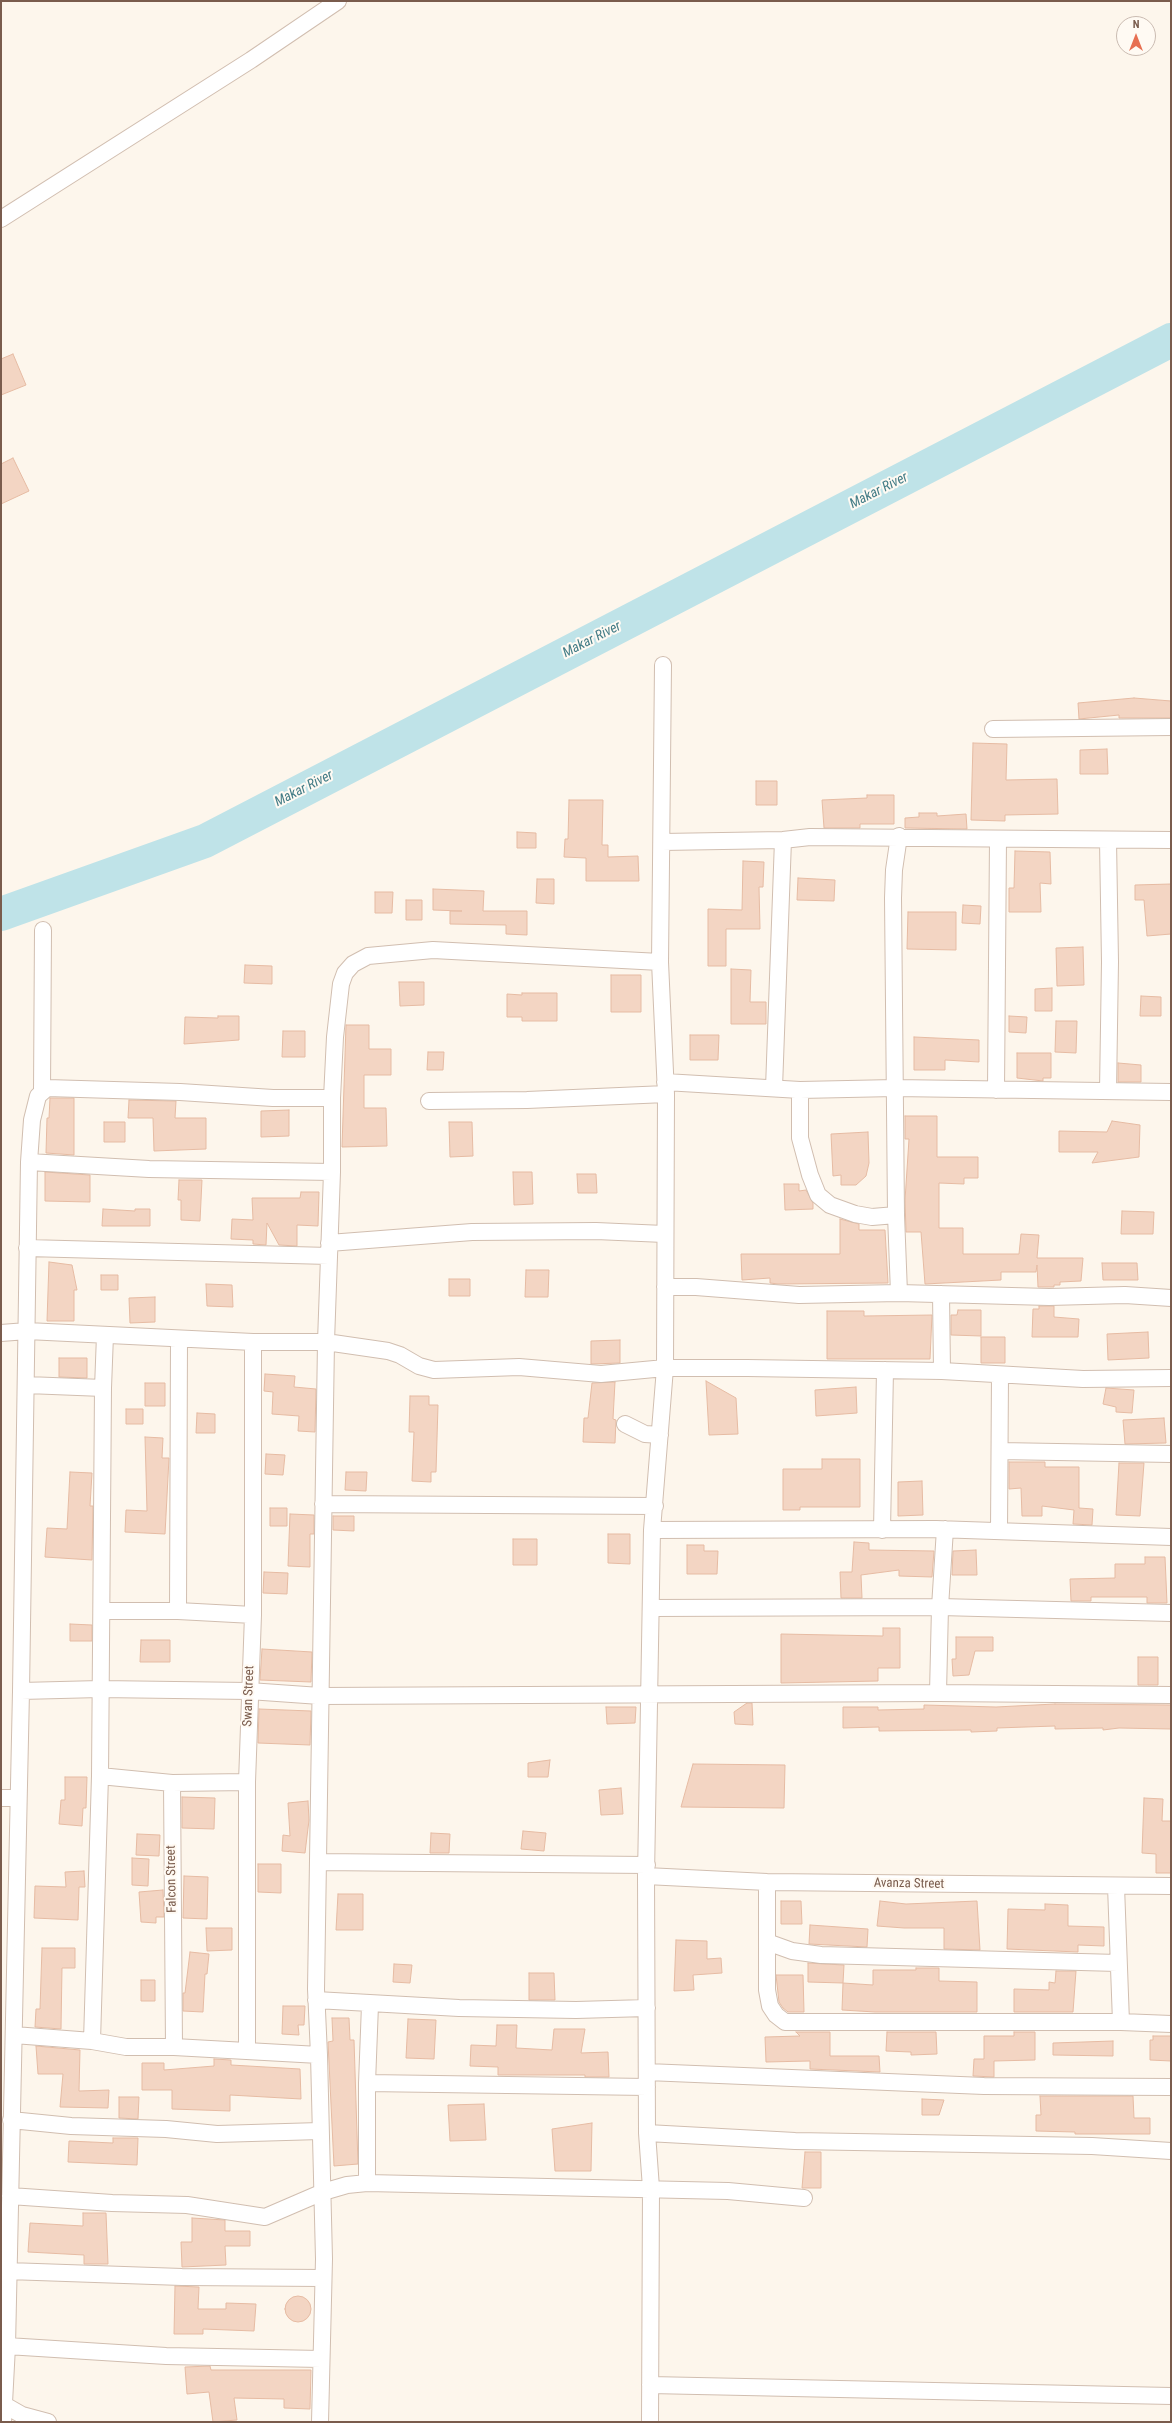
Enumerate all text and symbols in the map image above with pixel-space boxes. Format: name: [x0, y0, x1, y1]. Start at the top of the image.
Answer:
north arrow: [1116, 16, 1156, 56]
text: N: [1133, 18, 1139, 31]
water label: Makar River: [847, 469, 911, 513]
water label: Makar River: [560, 618, 624, 662]
water label: Makar River: [272, 767, 336, 811]
street label: Swan Street: [240, 1665, 258, 1727]
street label: Falcon Street: [164, 1845, 180, 1913]
street label: Avanza Street: [874, 1876, 944, 1892]

